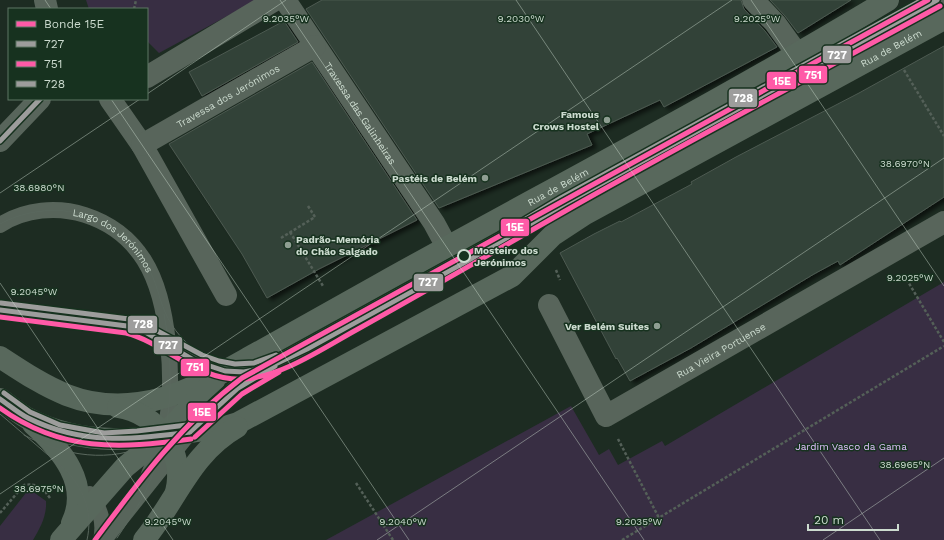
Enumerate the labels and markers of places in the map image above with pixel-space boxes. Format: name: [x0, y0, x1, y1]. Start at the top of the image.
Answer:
place label: Famous Crows Hostel: [533, 109, 600, 132]
marker: Famous Crows Hostel: [602, 115, 612, 125]
place label: Pastéis de Belém: [392, 173, 477, 184]
marker: Pastéis de Belém: [480, 173, 490, 183]
place label: Padrão-Memória do Chão Salgado: [296, 234, 379, 257]
marker: Padrão-Memória do Chão Salgado: [283, 240, 293, 250]
place label: Mosteiro dos Jerónimos: [474, 245, 539, 268]
marker: Mosteiro dos Jerónimos: [457, 249, 471, 263]
place label: Ver Belém Suites: [565, 321, 650, 332]
marker: Ver Belém Suites: [652, 321, 662, 331]

